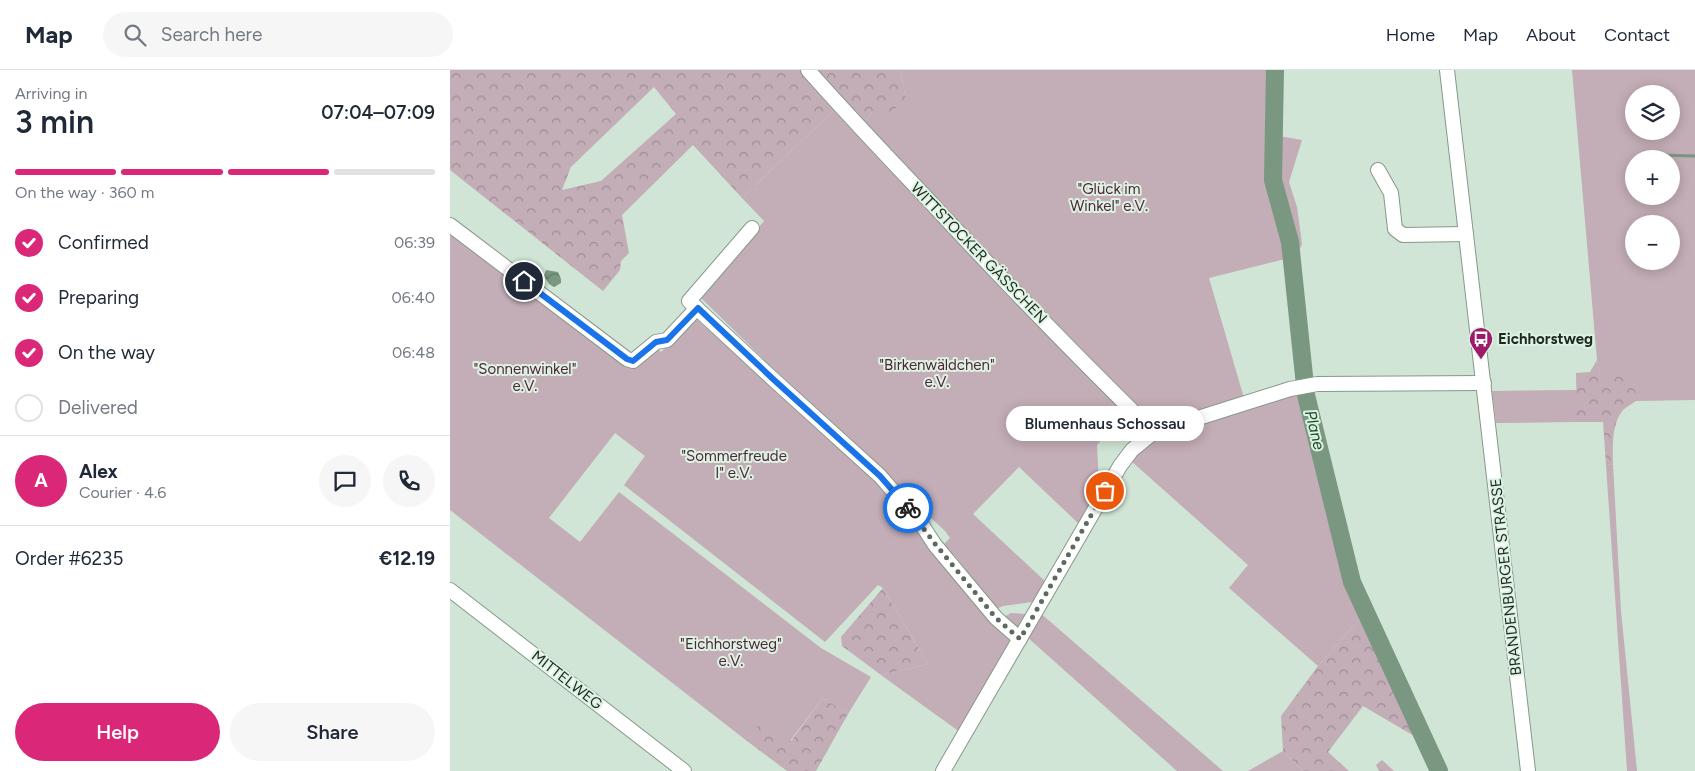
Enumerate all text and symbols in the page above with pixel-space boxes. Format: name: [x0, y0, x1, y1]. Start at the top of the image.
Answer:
search box: [103, 12, 453, 57]
text: Map: [25, 20, 73, 49]
icon: search: [121, 21, 149, 49]
text: Search here: [161, 23, 262, 46]
text: Home: [1386, 24, 1435, 46]
text: Map: [1463, 24, 1498, 46]
text: About: [1526, 24, 1576, 46]
text: Contact: [1604, 24, 1670, 46]
text: Arriving in: [15, 84, 87, 103]
map controls: [1625, 85, 1680, 270]
button: layers: [1625, 85, 1680, 140]
text: 07:04–07:09: [321, 101, 435, 124]
text: 3 min: [15, 103, 94, 141]
button: +: [1625, 150, 1680, 205]
street label: WITTSTOCKER GÄSSCHEN: [907, 179, 1051, 327]
park label: "Glück im Winkel" e.V.: [1070, 180, 1148, 215]
text: On the way · 360 m: [15, 183, 154, 202]
button: −: [1625, 215, 1680, 270]
icon: check: [15, 229, 43, 257]
text: Confirmed: [58, 231, 149, 254]
text: 06:39: [394, 233, 435, 252]
pin: [503, 260, 545, 302]
icon: home: [510, 267, 538, 295]
icon: check: [15, 284, 43, 312]
text: Preparing: [58, 286, 139, 309]
text: 06:40: [391, 288, 435, 307]
bus stop icon: Eichhorstweg: [1468, 326, 1494, 360]
place label: Eichhorstweg: [1498, 330, 1593, 348]
icon: check: [15, 339, 43, 367]
text: On the way: [58, 341, 155, 364]
text: 06:48: [392, 343, 435, 362]
park label: "Birkenwäldchen" e.V.: [879, 356, 995, 391]
park label: "Sonnenwinkel" e.V.: [474, 360, 576, 395]
text: Delivered: [58, 396, 138, 419]
callout: Blumenhaus Schossau: [1006, 406, 1204, 441]
water label: Plane: [1301, 408, 1329, 452]
text: Blumenhaus Schossau: [1024, 414, 1186, 433]
park label: "Sommerfreude I" e.V.: [681, 447, 787, 482]
button: chat: [319, 455, 371, 507]
button: phone: [383, 455, 435, 507]
text: Alex: [79, 460, 118, 483]
text: A: [34, 469, 48, 492]
pin: [1084, 470, 1126, 512]
icon: bag: [1091, 477, 1119, 505]
street label: BRANDENBURGER STRASSE: [1487, 478, 1525, 676]
text: Courier · 4.6: [79, 483, 166, 502]
courier: [883, 483, 933, 533]
icon: bike: [894, 494, 922, 522]
text: Order #6235: [15, 547, 123, 570]
text: €12.19: [379, 547, 435, 570]
park label: "Eichhorstweg" e.V.: [680, 635, 782, 670]
street label: MITTELWEG: [528, 647, 606, 713]
button: Help: [15, 703, 220, 761]
button: Share: [230, 703, 435, 761]

